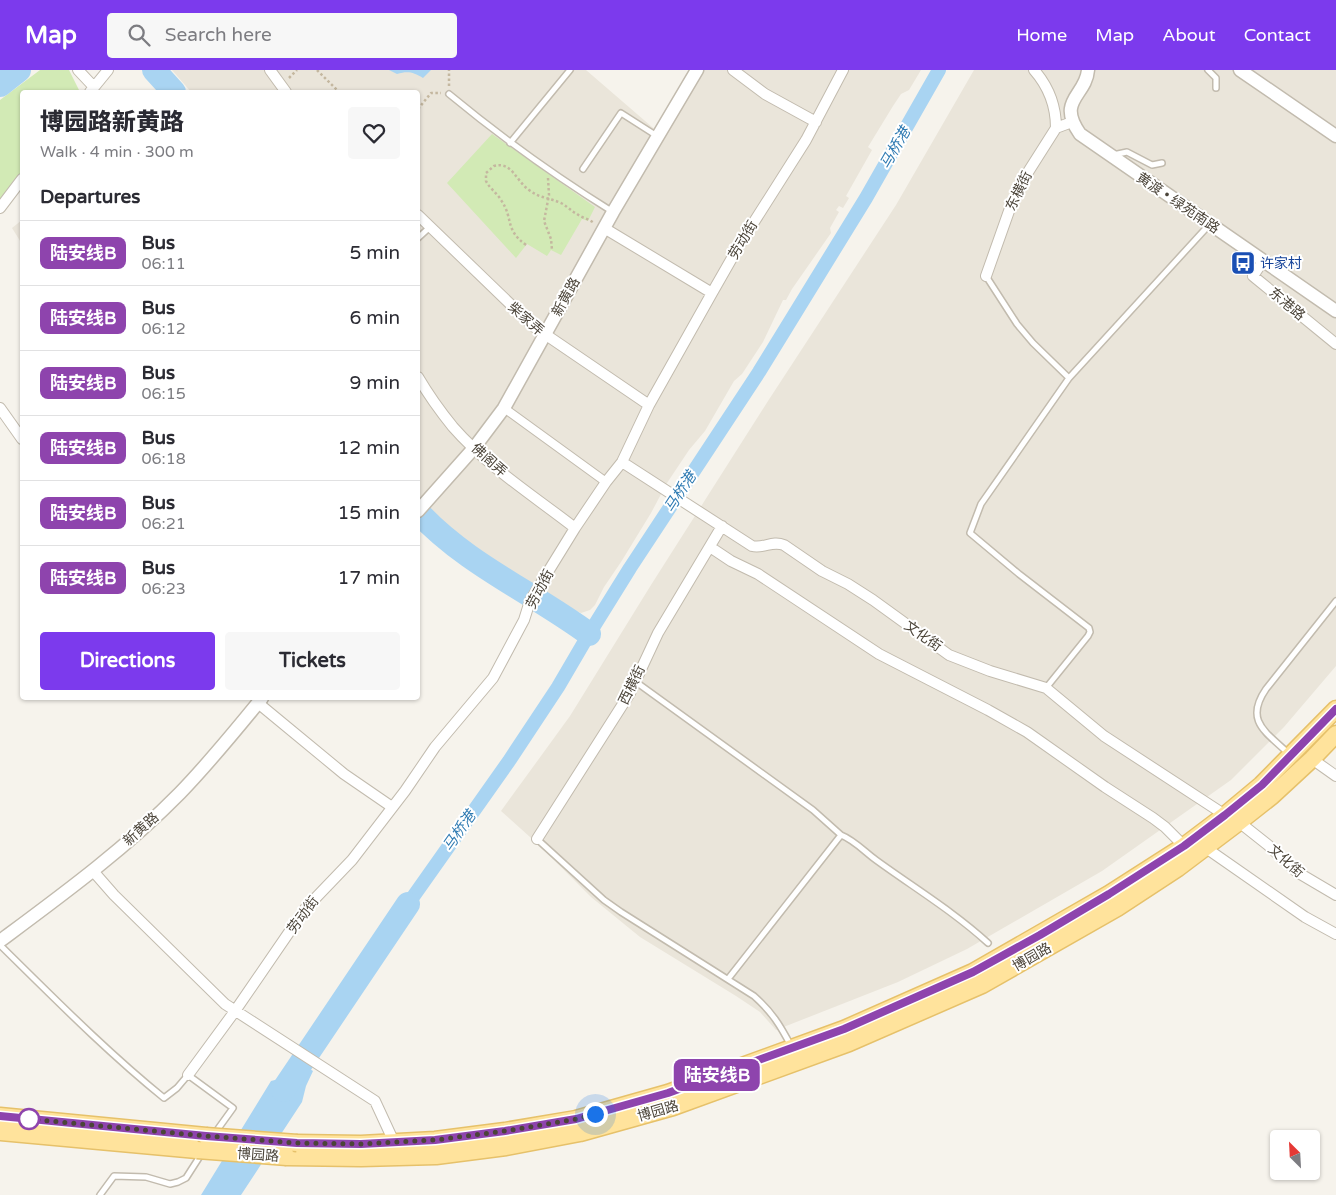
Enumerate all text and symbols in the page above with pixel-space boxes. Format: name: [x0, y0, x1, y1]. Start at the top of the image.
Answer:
search box: [107, 13, 457, 58]
text: Map: [25, 21, 77, 50]
icon: search: [125, 21, 153, 49]
text: Search here: [165, 24, 272, 46]
text: Home: [1016, 24, 1067, 46]
text: Map: [1095, 24, 1134, 46]
text: About: [1162, 24, 1216, 46]
text: Contact: [1244, 24, 1311, 46]
button: heart: [348, 107, 400, 159]
text: 博园路新黄路: [40, 108, 184, 137]
water label: 马桥港: [876, 122, 915, 172]
text: Walk · 4 min · 300 m: [40, 142, 194, 162]
street label: 东横街: [1002, 168, 1036, 214]
street label: 黄渡 • 绿苑南路: [1133, 169, 1223, 237]
text: Departures: [40, 186, 140, 208]
street label: 劳动街: [725, 218, 761, 262]
text: Bus: [141, 232, 175, 254]
text: 陆安线B: [50, 242, 116, 264]
text: 5 min: [349, 242, 400, 264]
bus stop icon: 许家村: [1230, 250, 1256, 276]
text: 06:11: [141, 254, 186, 274]
place label: 许家村: [1260, 255, 1302, 272]
street label: 新黄路: [548, 275, 584, 319]
street label: 东港路: [1265, 284, 1309, 324]
text: Bus: [141, 297, 175, 319]
street label: 柴家弄: [505, 299, 547, 339]
text: 陆安线B: [50, 307, 116, 329]
text: 6 min: [349, 307, 400, 329]
text: 06:12: [141, 319, 186, 339]
text: Bus: [141, 362, 175, 384]
text: 陆安线B: [50, 372, 116, 394]
text: 9 min: [349, 372, 400, 394]
text: 06:15: [141, 384, 186, 404]
text: Bus: [141, 427, 175, 449]
text: 陆安线B: [50, 437, 116, 459]
text: 12 min: [337, 437, 400, 459]
street label: 佛阁弄: [468, 440, 510, 480]
text: 06:18: [141, 449, 186, 469]
water label: 马桥港: [660, 467, 701, 516]
text: Bus: [141, 492, 175, 514]
text: 陆安线B: [50, 502, 116, 524]
text: 15 min: [337, 502, 400, 524]
text: 06:21: [141, 514, 186, 534]
text: Bus: [141, 557, 175, 579]
street label: 劳动街: [523, 566, 557, 612]
text: 陆安线B: [50, 567, 116, 589]
text: 17 min: [337, 567, 400, 589]
text: 06:23: [141, 579, 186, 599]
street label: 文化街: [901, 617, 945, 655]
button: Directions: [40, 632, 215, 690]
button: Tickets: [225, 632, 400, 690]
street label: 西横街: [615, 662, 649, 708]
water label: 马桥港: [439, 806, 480, 855]
street label: 新黄路: [120, 809, 162, 849]
street label: 文化街: [1265, 841, 1307, 881]
street label: 劳动街: [284, 893, 322, 937]
street label: 博园路: [1010, 939, 1054, 975]
line badge: 陆安线B: [682, 1059, 752, 1091]
text: 陆安线B: [684, 1064, 750, 1086]
street label: 博园路: [635, 1097, 681, 1125]
your location: [583, 1102, 608, 1127]
unlabelled marker: [18, 1108, 40, 1130]
north arrow: [1270, 1130, 1320, 1180]
map controls: [1270, 1130, 1320, 1180]
street label: 博园路: [236, 1145, 280, 1165]

